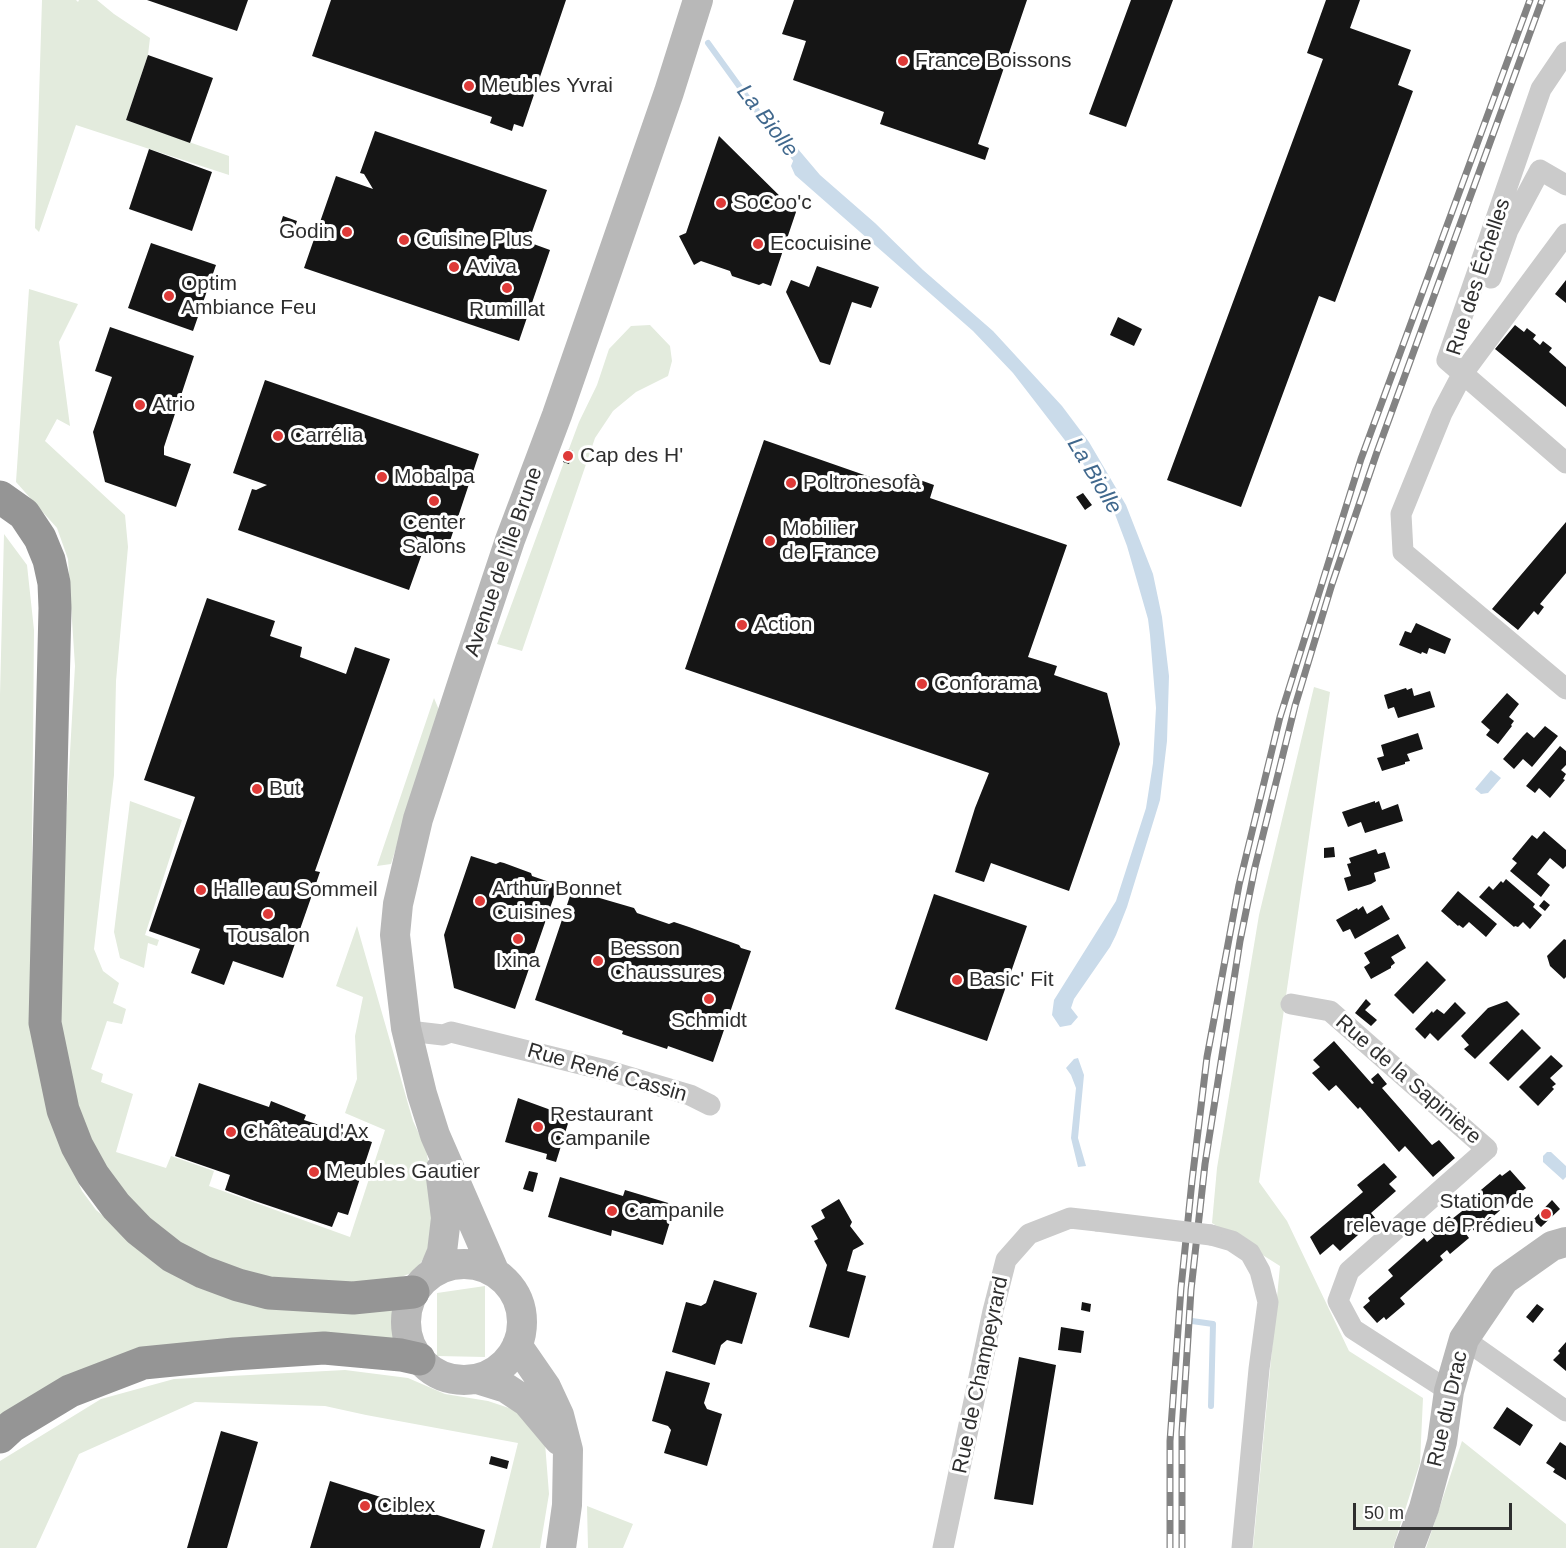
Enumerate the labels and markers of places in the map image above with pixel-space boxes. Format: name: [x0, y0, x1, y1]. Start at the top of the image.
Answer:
place label: France Boissons: [915, 48, 1071, 74]
marker: France Boissons: [896, 54, 910, 68]
place label: Meubles Yvrai: [481, 73, 613, 99]
marker: Meubles Yvrai: [462, 79, 476, 93]
place label: SoCoo'c: [733, 190, 812, 216]
marker: SoCoo'c: [714, 196, 728, 210]
place label: Godin: [279, 219, 335, 245]
marker: Godin: [340, 225, 354, 239]
place label: Cuisine Plus: [416, 227, 533, 253]
place label: Ecocuisine: [770, 231, 872, 257]
marker: Cuisine Plus: [397, 233, 411, 247]
marker: Ecocuisine: [751, 237, 765, 251]
place label: Aviva: [466, 254, 517, 280]
marker: Aviva: [447, 260, 461, 274]
place label: Optim Ambiance Feu: [181, 271, 316, 321]
marker: Rumillat: [500, 281, 514, 295]
marker: Optim Ambiance Feu: [162, 289, 176, 303]
place label: Rumillat: [469, 297, 545, 323]
place label: Atrio: [152, 392, 195, 418]
marker: Atrio: [133, 398, 147, 412]
place label: Carrélia: [290, 423, 364, 449]
marker: Carrélia: [271, 429, 285, 443]
place label: Cap des H': [580, 443, 683, 469]
marker: Cap des H': [561, 449, 575, 463]
place label: Mobalpa: [394, 464, 475, 490]
marker: Mobalpa: [375, 470, 389, 484]
place label: Poltronesofà: [803, 470, 921, 496]
marker: Poltronesofà: [784, 476, 798, 490]
marker: Center Salons: [427, 494, 441, 508]
place label: Center Salons: [402, 510, 466, 560]
place label: Mobilier de France: [782, 516, 877, 566]
marker: Mobilier de France: [763, 534, 777, 548]
place label: Action: [754, 612, 812, 638]
marker: Action: [735, 618, 749, 632]
place label: Conforama: [934, 671, 1038, 697]
marker: Conforama: [915, 677, 929, 691]
place label: But: [269, 776, 301, 802]
marker: But: [250, 782, 264, 796]
place label: Arthur Bonnet Cuisines: [492, 876, 622, 926]
place label: Halle au Sommeil: [213, 877, 378, 903]
marker: Halle au Sommeil: [194, 883, 208, 897]
marker: Arthur Bonnet Cuisines: [473, 894, 487, 908]
marker: Tousalon: [261, 907, 275, 921]
place label: Tousalon: [226, 923, 310, 949]
marker: Ixina: [511, 932, 525, 946]
place label: Besson Chaussures: [610, 936, 722, 986]
place label: Ixina: [496, 948, 540, 974]
marker: Besson Chaussures: [591, 954, 605, 968]
place label: Basic' Fit: [969, 967, 1054, 993]
marker: Basic' Fit: [950, 973, 964, 987]
marker: Schmidt: [702, 992, 716, 1006]
place label: Schmidt: [671, 1008, 747, 1034]
place label: Restaurant Campanile: [550, 1102, 653, 1152]
place label: Château d'Ax: [243, 1119, 368, 1145]
marker: Restaurant Campanile: [531, 1120, 545, 1134]
marker: Château d'Ax: [224, 1125, 238, 1139]
place label: Meubles Gautier: [326, 1159, 480, 1185]
marker: Meubles Gautier: [307, 1165, 321, 1179]
place label: Station de relevage de Prédieu: [1346, 1189, 1534, 1239]
place label: Campanile: [624, 1198, 724, 1224]
marker: Campanile: [605, 1204, 619, 1218]
marker: Station de relevage de Prédieu: [1539, 1207, 1553, 1221]
place label: Ciblex: [377, 1493, 435, 1519]
marker: Ciblex: [358, 1499, 372, 1513]

